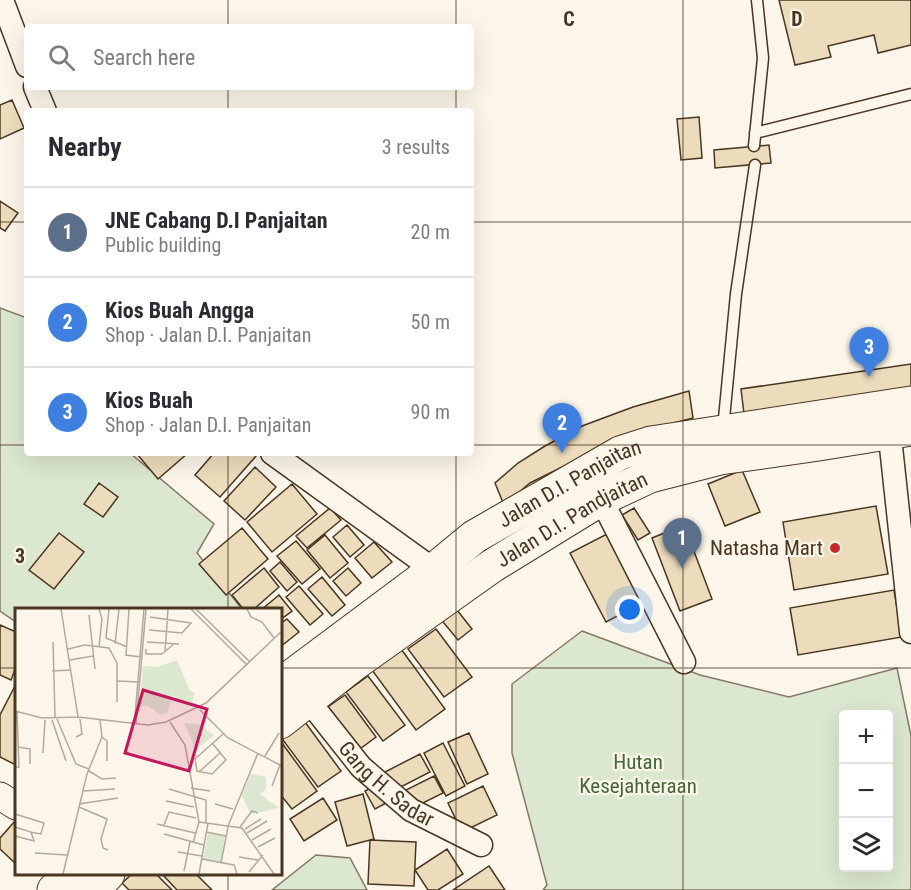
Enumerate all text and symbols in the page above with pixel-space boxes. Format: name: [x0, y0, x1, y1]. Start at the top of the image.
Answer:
text: C: [563, 7, 575, 31]
text: D: [791, 7, 803, 31]
search box: [24, 24, 474, 90]
icon: search: [45, 41, 78, 74]
text: Search here: [93, 45, 195, 70]
text: Nearby: [48, 132, 122, 162]
text: 3 results: [382, 135, 450, 159]
text: JNE Cabang D.I Panjaitan: [105, 208, 328, 233]
text: 1: [62, 220, 73, 244]
text: 20 m: [411, 220, 450, 244]
text: Public building: [105, 233, 221, 257]
text: Kios Buah Angga: [105, 298, 254, 323]
text: 2: [62, 310, 73, 334]
text: 50 m: [411, 310, 450, 334]
text: Shop · Jalan D.I. Panjaitan: [105, 323, 311, 347]
pin: 3: [850, 328, 888, 377]
text: Kios Buah: [105, 388, 193, 413]
text: 3: [62, 400, 73, 424]
text: 90 m: [411, 400, 450, 424]
pin: 2: [542, 404, 582, 453]
text: Shop · Jalan D.I. Panjaitan: [105, 413, 311, 437]
street label: Jalan D.I. Panjaitan: [494, 435, 644, 532]
street label: Jalan D.I. Pandjaitan: [492, 467, 651, 572]
pin: 1: [662, 518, 702, 568]
place label: Natasha Mart: [710, 536, 823, 560]
marker: Natasha Mart: [828, 541, 842, 555]
text: 3: [15, 544, 25, 568]
your location: [615, 595, 644, 624]
inset map: [15, 608, 282, 875]
map controls: [839, 710, 893, 872]
button: +: [839, 710, 893, 764]
street label: Gang H. Sadar: [334, 737, 438, 832]
park label: Hutan Kesejahteraan: [579, 750, 697, 798]
button: −: [839, 764, 893, 818]
button: layers: [839, 818, 893, 872]

